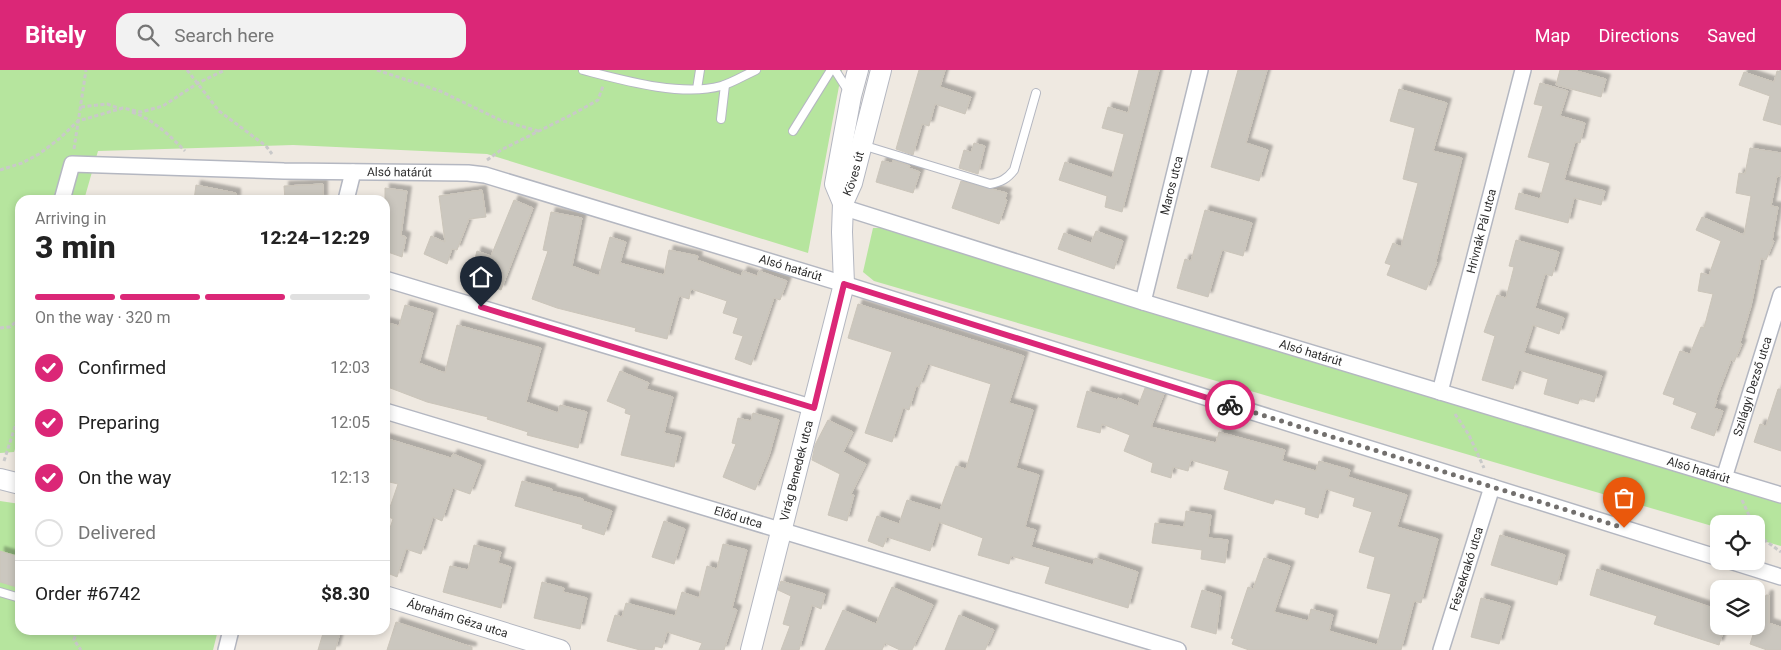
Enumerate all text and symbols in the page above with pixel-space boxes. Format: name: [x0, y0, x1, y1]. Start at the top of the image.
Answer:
search box: [116, 13, 466, 58]
text: Bitely: [25, 21, 86, 49]
icon: search: [134, 21, 162, 49]
text: Search here: [174, 24, 274, 47]
text: Map: [1535, 25, 1570, 46]
text: Directions: [1598, 25, 1679, 46]
text: Saved: [1707, 25, 1756, 46]
street label: Köves út: [840, 150, 867, 198]
street label: Maros utca: [1158, 154, 1186, 216]
street label: Alsó határút: [367, 165, 432, 180]
street label: Hrivnák Pál utca: [1464, 187, 1499, 275]
text: Arriving in: [35, 209, 106, 228]
text: 12:24–12:29: [259, 226, 370, 249]
text: 3 min: [35, 228, 116, 266]
street label: Alsó határút: [757, 252, 824, 284]
pin: [460, 256, 502, 307]
icon: home: [467, 263, 495, 291]
text: On the way · 320 m: [35, 308, 171, 327]
street label: Szilágyi Dezső utca: [1730, 335, 1775, 438]
street label: Alsó határút: [1278, 337, 1344, 369]
icon: check: [35, 354, 63, 382]
text: Confirmed: [78, 356, 166, 379]
text: 12:03: [330, 358, 370, 377]
courier: [1205, 380, 1255, 430]
icon: bike: [1216, 391, 1244, 419]
icon: check: [35, 409, 63, 437]
text: Preparing: [78, 411, 160, 434]
text: 12:05: [330, 413, 370, 432]
street label: Virág Benedek utca: [777, 419, 816, 522]
street label: Alsó határút: [1665, 454, 1732, 486]
icon: check: [35, 464, 63, 492]
text: On the way: [78, 466, 171, 489]
text: 12:13: [330, 468, 370, 487]
pin: [1603, 477, 1645, 528]
icon: bag: [1610, 484, 1638, 512]
street label: Előd utca: [712, 504, 764, 531]
map controls: [1710, 515, 1765, 635]
button: locate: [1710, 515, 1765, 570]
text: Delivered: [78, 521, 156, 544]
street label: Fészekrakó utca: [1447, 525, 1486, 613]
button: layers: [1710, 580, 1765, 635]
text: Order #6742: [35, 582, 141, 605]
text: $8.30: [321, 582, 370, 605]
street label: Ábrahám Géza utca: [405, 595, 510, 641]

